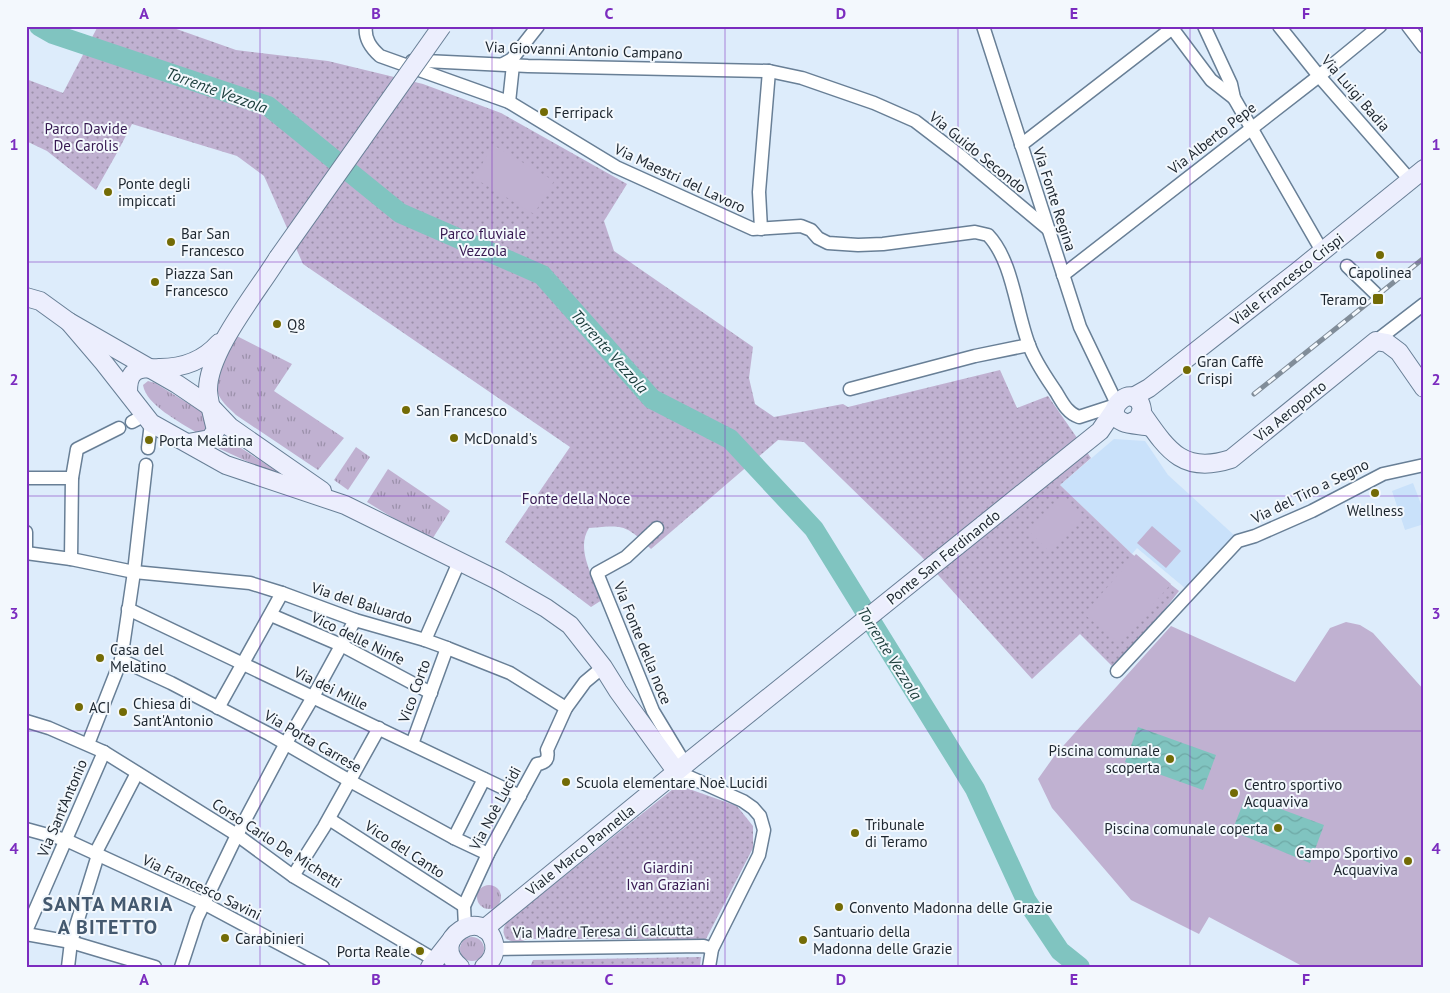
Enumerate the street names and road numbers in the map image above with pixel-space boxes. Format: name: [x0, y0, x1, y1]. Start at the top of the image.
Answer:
street label: Via Giovanni Antonio Campano: [484, 37, 683, 63]
street label: Via Luigi Badia: [1317, 50, 1394, 135]
street label: Via Alberto Pepe: [1164, 98, 1260, 179]
street label: Via Guido Secondo: [925, 106, 1030, 197]
street label: Via Maestri del Lavoro: [610, 139, 749, 217]
street label: Via Fonte Regina: [1029, 144, 1081, 253]
street label: Viale Francesco Crispi: [1226, 229, 1348, 330]
street label: Via Aeroporto: [1249, 376, 1330, 447]
street label: Via del Tiro a Segno: [1247, 454, 1372, 528]
street label: Ponte San Ferdinando: [882, 505, 1004, 609]
street label: Via del Baluardo: [308, 577, 415, 628]
street label: Via Fonte della noce: [609, 578, 676, 707]
street label: Vico delle Ninfe: [307, 607, 408, 669]
street label: Vico Corto: [394, 657, 434, 726]
street label: Via dei Mille: [290, 661, 371, 714]
street label: Via Porta Carrese: [260, 705, 365, 777]
street label: Via Sant'Antonio: [32, 756, 91, 861]
street label: Via Noè Lucidi: [465, 763, 525, 854]
street label: Corso Carlo De Michetti: [209, 794, 345, 892]
street label: Viale Marco Pannella: [521, 800, 638, 900]
street label: Vico del Canto: [360, 815, 449, 882]
street label: Via Francesco Savini: [138, 849, 265, 924]
street label: Via Madre Teresa di Calcutta: [511, 920, 694, 942]

